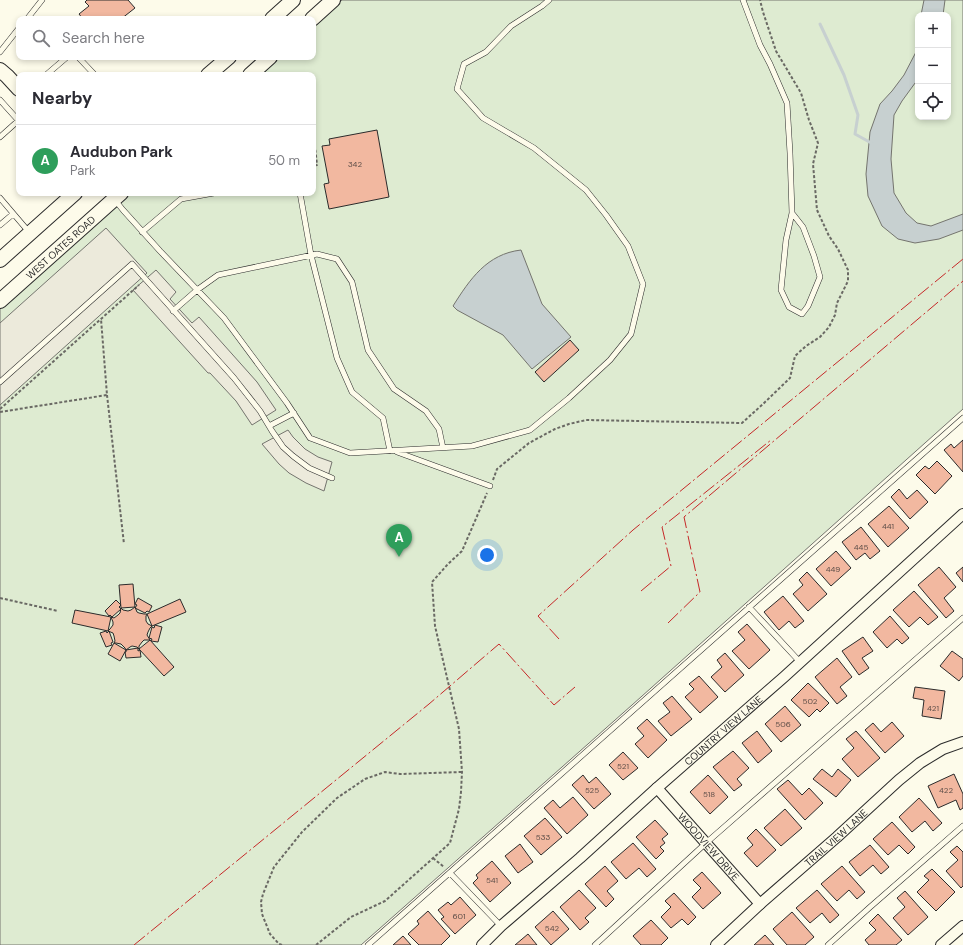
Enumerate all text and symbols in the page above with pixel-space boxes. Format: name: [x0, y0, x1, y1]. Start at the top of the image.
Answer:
map controls: [915, 12, 951, 120]
button: +: [915, 12, 951, 48]
search box: [16, 16, 316, 60]
icon: search: [30, 27, 52, 49]
text: Search here: [62, 28, 145, 48]
button: −: [915, 48, 951, 84]
button: locate: [915, 84, 951, 120]
text: Nearby: [32, 87, 92, 109]
text: Audubon Park: [70, 142, 173, 162]
text: A: [40, 152, 50, 169]
text: 50 m: [268, 152, 300, 169]
house number: 342: [348, 159, 362, 169]
text: Park: [70, 162, 96, 179]
street label: WEST OATES ROAD: [23, 213, 98, 282]
house number: 441: [882, 521, 894, 531]
pin: A: [386, 524, 412, 557]
house number: 445: [854, 542, 868, 552]
your location: [477, 545, 497, 565]
house number: 449: [826, 564, 840, 574]
street label: COUNTRY VIEW LANE: [681, 692, 765, 768]
house number: 502: [803, 696, 818, 706]
house number: 421: [927, 703, 939, 713]
house number: 506: [775, 719, 791, 729]
house number: 521: [617, 761, 629, 771]
house number: 525: [585, 785, 599, 795]
house number: 422: [939, 785, 953, 795]
house number: 518: [703, 789, 715, 799]
street label: TRAIL VIEW LANE: [802, 806, 870, 869]
street label: WOODVIEW DRIVE: [675, 810, 742, 883]
house number: 533: [536, 832, 550, 842]
house number: 541: [486, 875, 498, 885]
house number: 601: [453, 911, 466, 921]
house number: 542: [545, 923, 560, 933]

